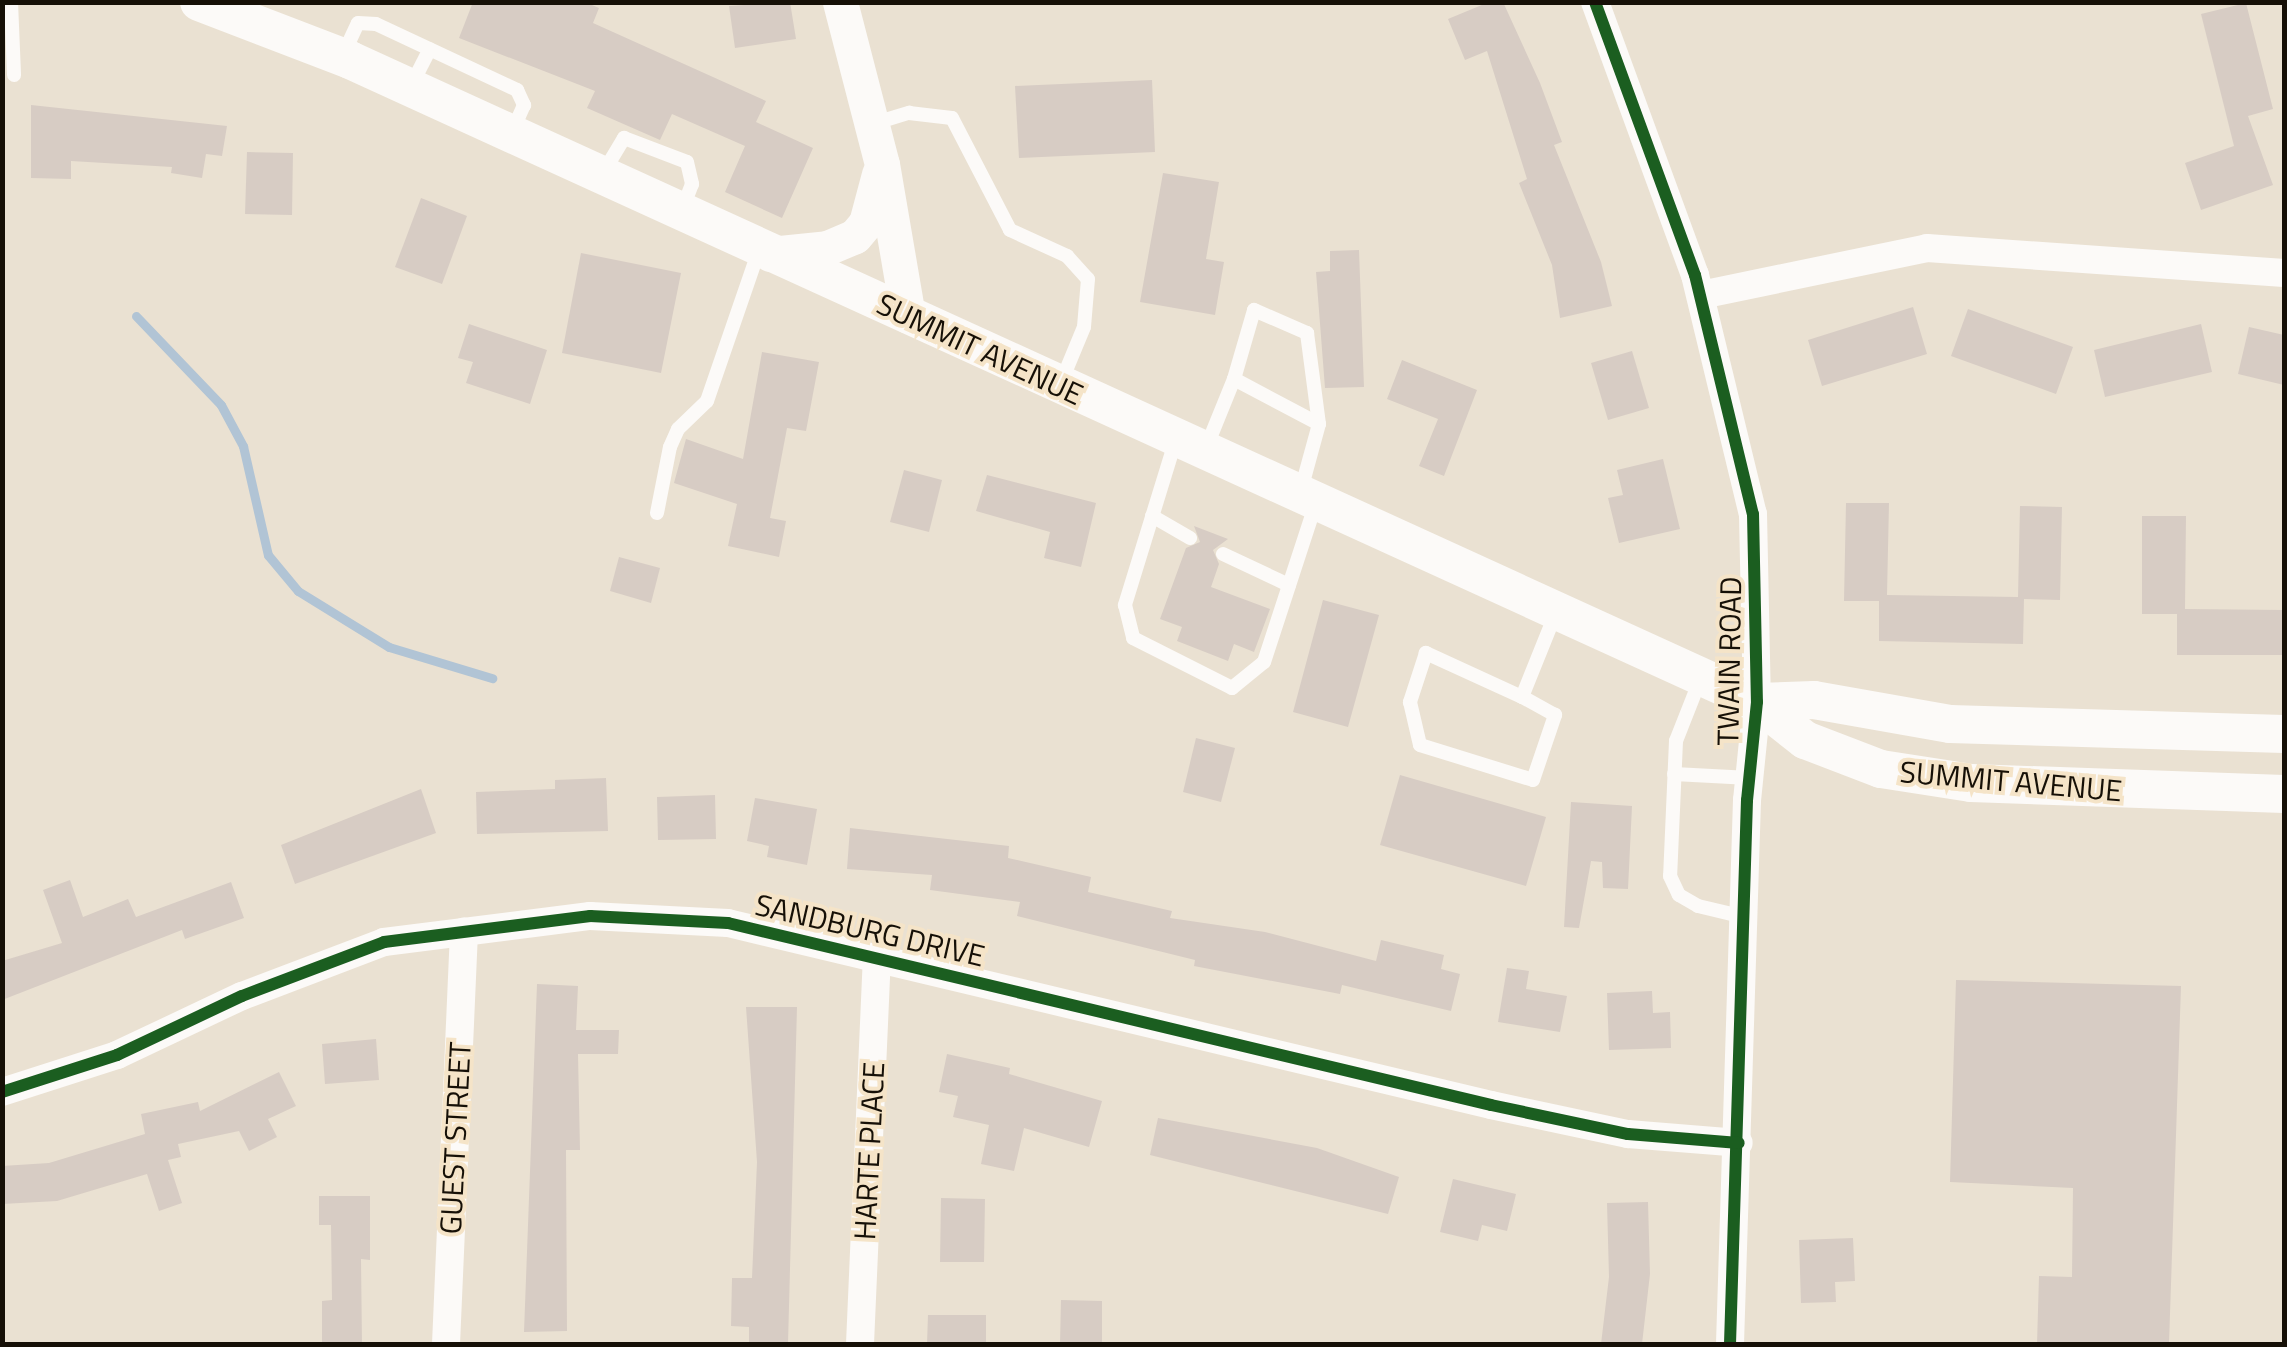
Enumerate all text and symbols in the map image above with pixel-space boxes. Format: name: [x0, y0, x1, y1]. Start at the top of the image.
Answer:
street label: SUMMIT AVENUE: [871, 286, 1089, 412]
street label: TWAIN ROAD: [1710, 576, 1748, 746]
street label: SUMMIT AVENUE: [1898, 753, 2124, 809]
street label: SANDBURG DRIVE: [752, 886, 988, 974]
street label: GUEST STREET: [432, 1041, 478, 1235]
street label: HARTE PLACE: [846, 1061, 892, 1241]

